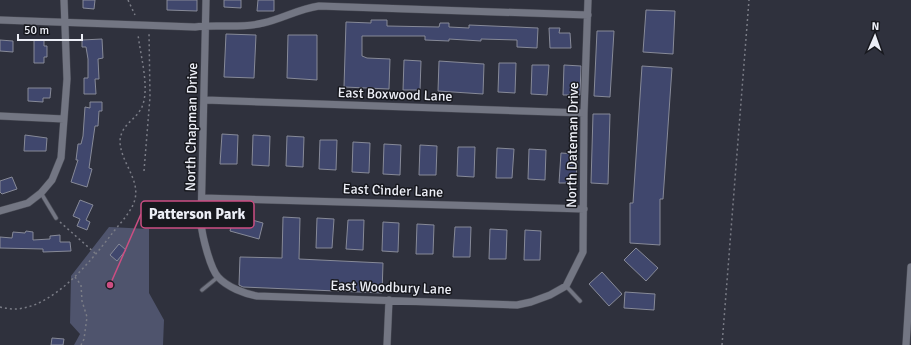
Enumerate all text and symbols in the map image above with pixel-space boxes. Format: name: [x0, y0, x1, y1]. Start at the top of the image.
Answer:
scale bar: [18, 16, 82, 42]
north arrow: [855, 16, 895, 56]
text: N: [871, 20, 879, 33]
text: 50 m: [24, 23, 49, 38]
street label: North Chapman Drive: [182, 63, 201, 192]
street label: North Dateman Drive: [563, 82, 582, 208]
street label: East Boxwood Lane: [337, 84, 453, 105]
street label: East Cinder Lane: [342, 180, 443, 201]
callout: Patterson Park: [141, 201, 254, 228]
text: Patterson Park: [149, 205, 245, 223]
street label: East Woodbury Lane: [330, 277, 452, 298]

